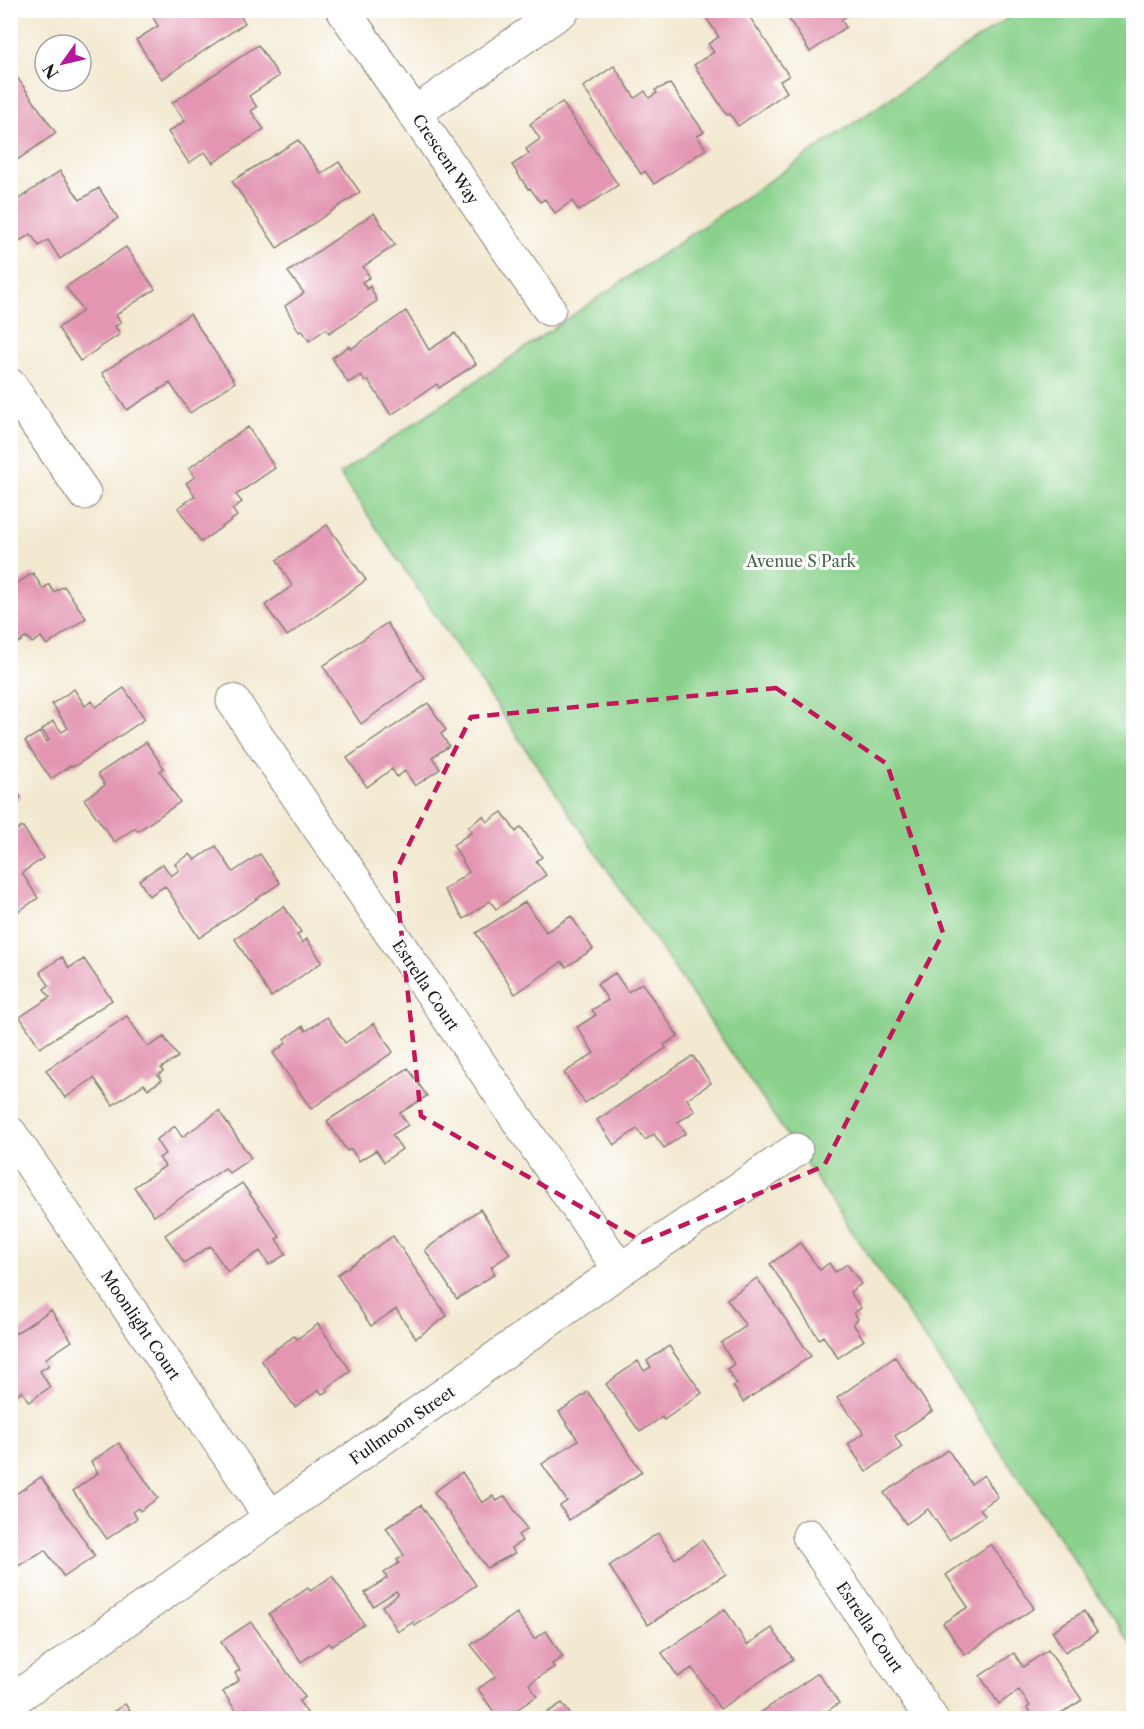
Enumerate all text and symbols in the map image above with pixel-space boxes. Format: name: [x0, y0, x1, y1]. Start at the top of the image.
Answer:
north arrow: [33, 33, 93, 93]
text: N: [38, 60, 63, 83]
street label: Crescent Way: [408, 110, 484, 209]
park label: Avenue S Park: [745, 551, 857, 571]
street label: Estrella Court: [388, 936, 464, 1035]
street label: Moonlight Court: [97, 1266, 185, 1384]
street label: Fullmoon Street: [346, 1381, 459, 1469]
street label: Estrella Court: [832, 1578, 908, 1677]

